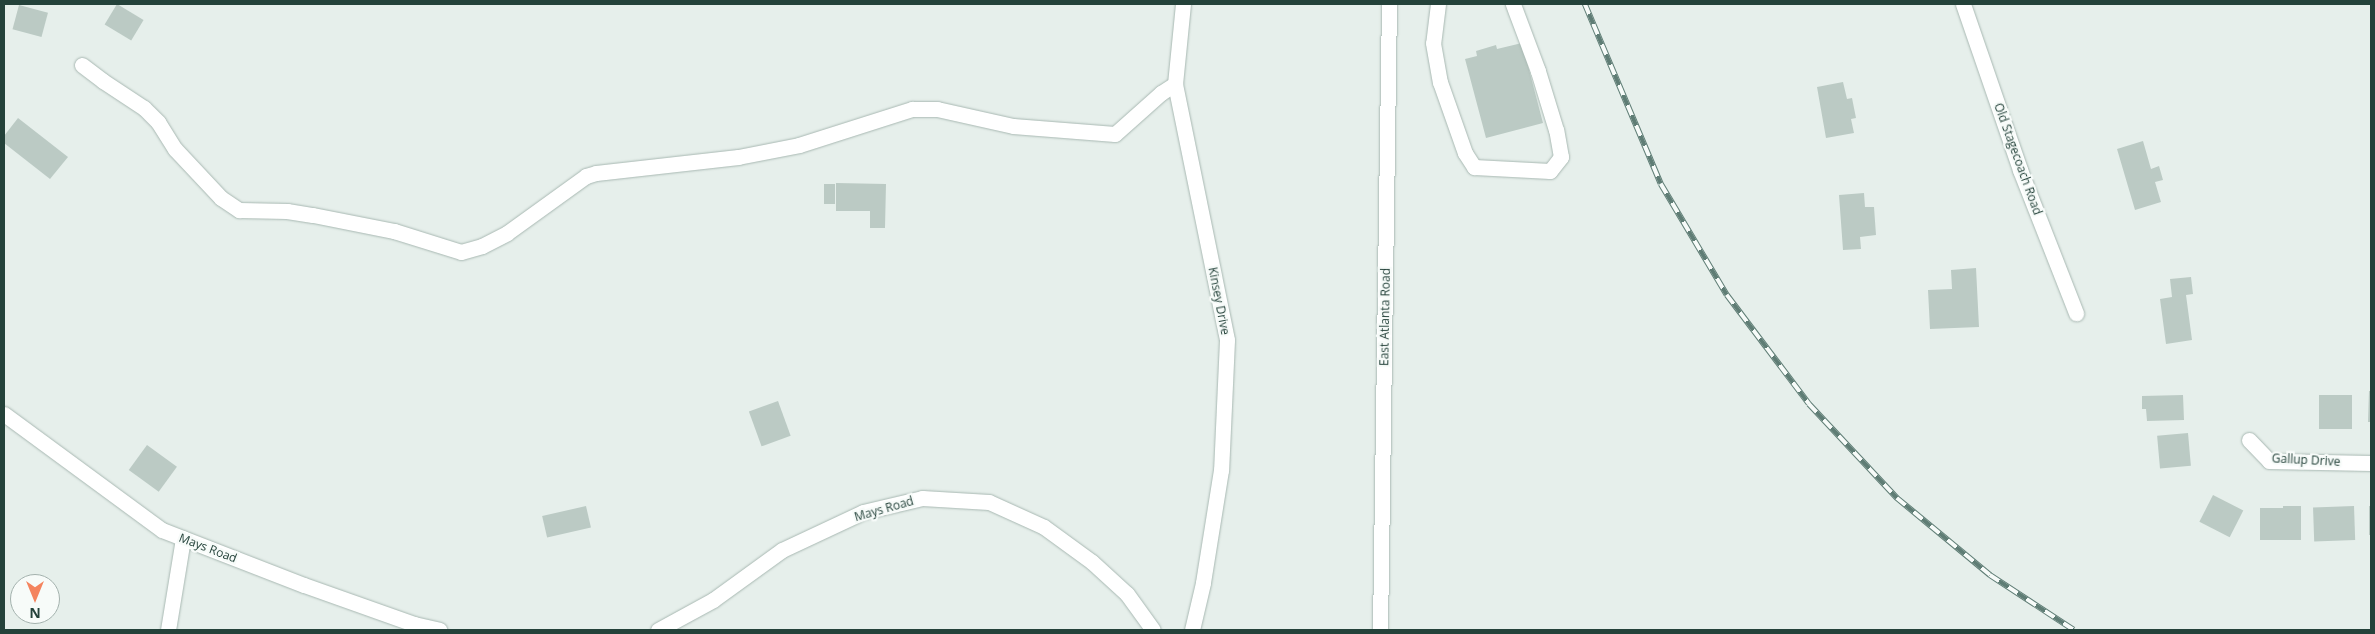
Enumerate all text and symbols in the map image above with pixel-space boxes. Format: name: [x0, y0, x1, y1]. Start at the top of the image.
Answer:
street label: Old Stagecoach Road: [1991, 101, 2045, 217]
street label: Kinsey Drive: [1205, 266, 1233, 336]
street label: East Atlanta Road: [1377, 268, 1393, 366]
street label: Gallup Drive: [2271, 451, 2341, 469]
street label: Mays Road: [853, 494, 915, 524]
street label: Mays Road: [177, 530, 239, 566]
north arrow: [10, 574, 60, 624]
text: N: [29, 604, 41, 623]

